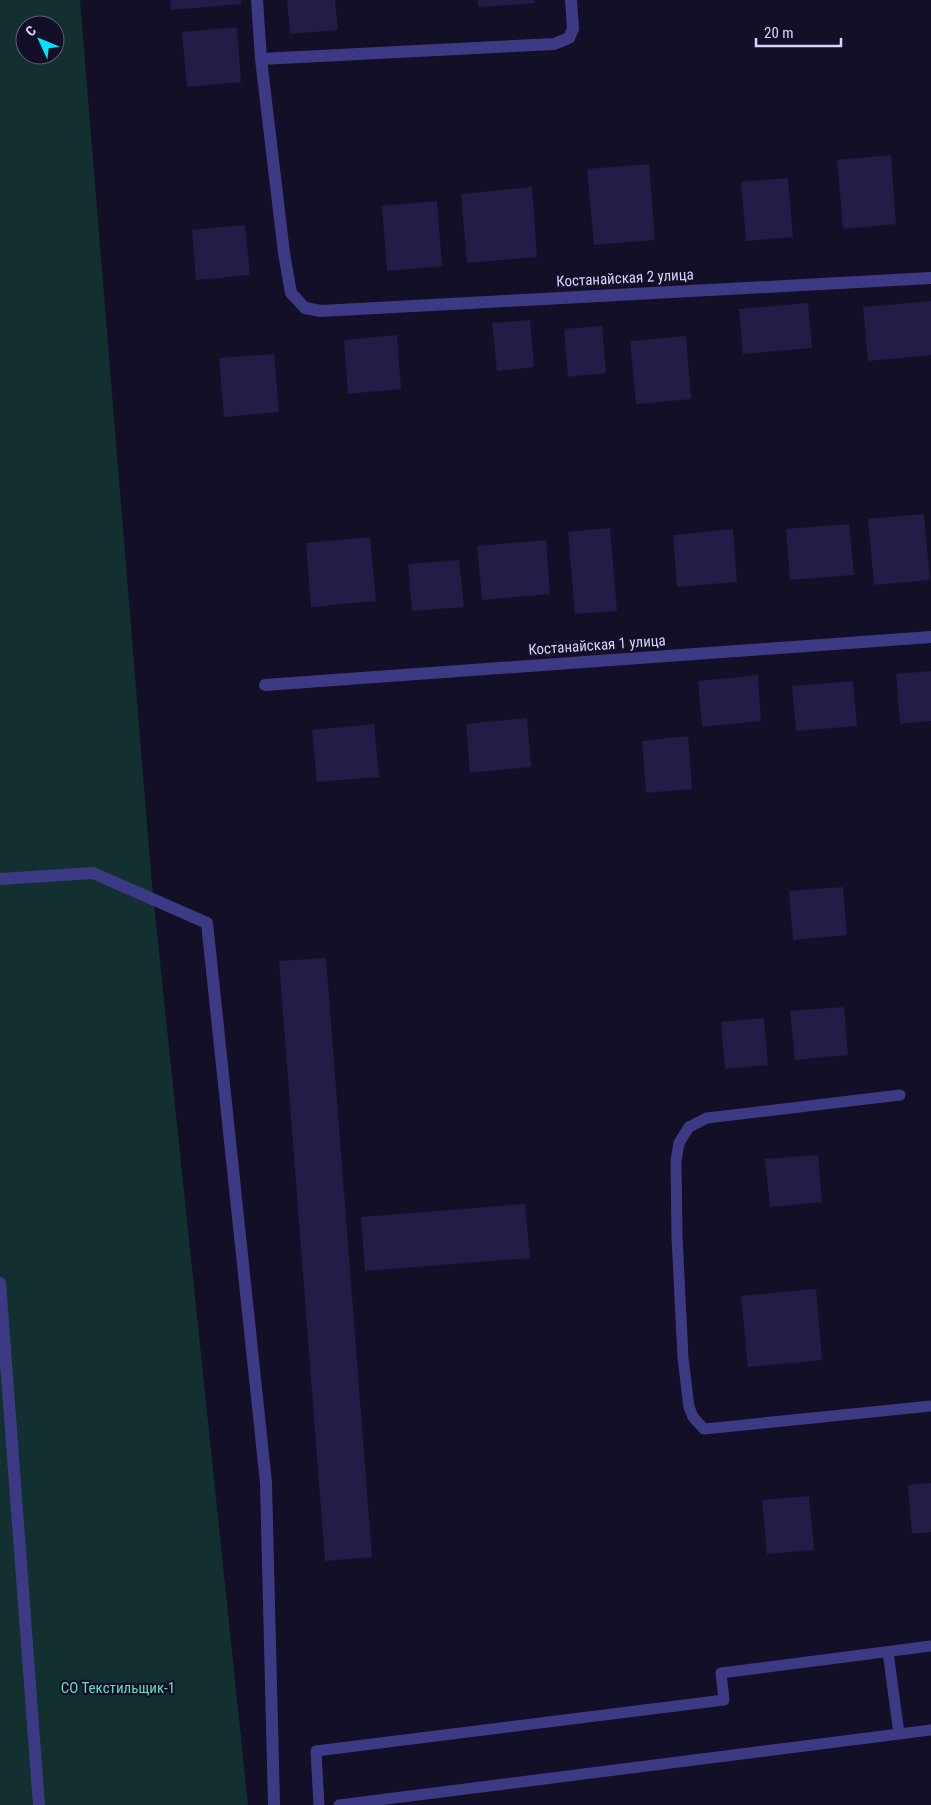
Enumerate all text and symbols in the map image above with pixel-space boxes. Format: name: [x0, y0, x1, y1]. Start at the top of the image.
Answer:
north arrow: [15, 15, 65, 65]
scale bar: [756, 15, 841, 47]
text: С: [22, 23, 39, 39]
text: 20 m: [764, 24, 794, 42]
street label: Костанайская 2 улица: [556, 265, 694, 291]
street label: Костанайская 1 улица: [528, 631, 666, 659]
park label: СО Текстильщик-1: [61, 1679, 175, 1697]

